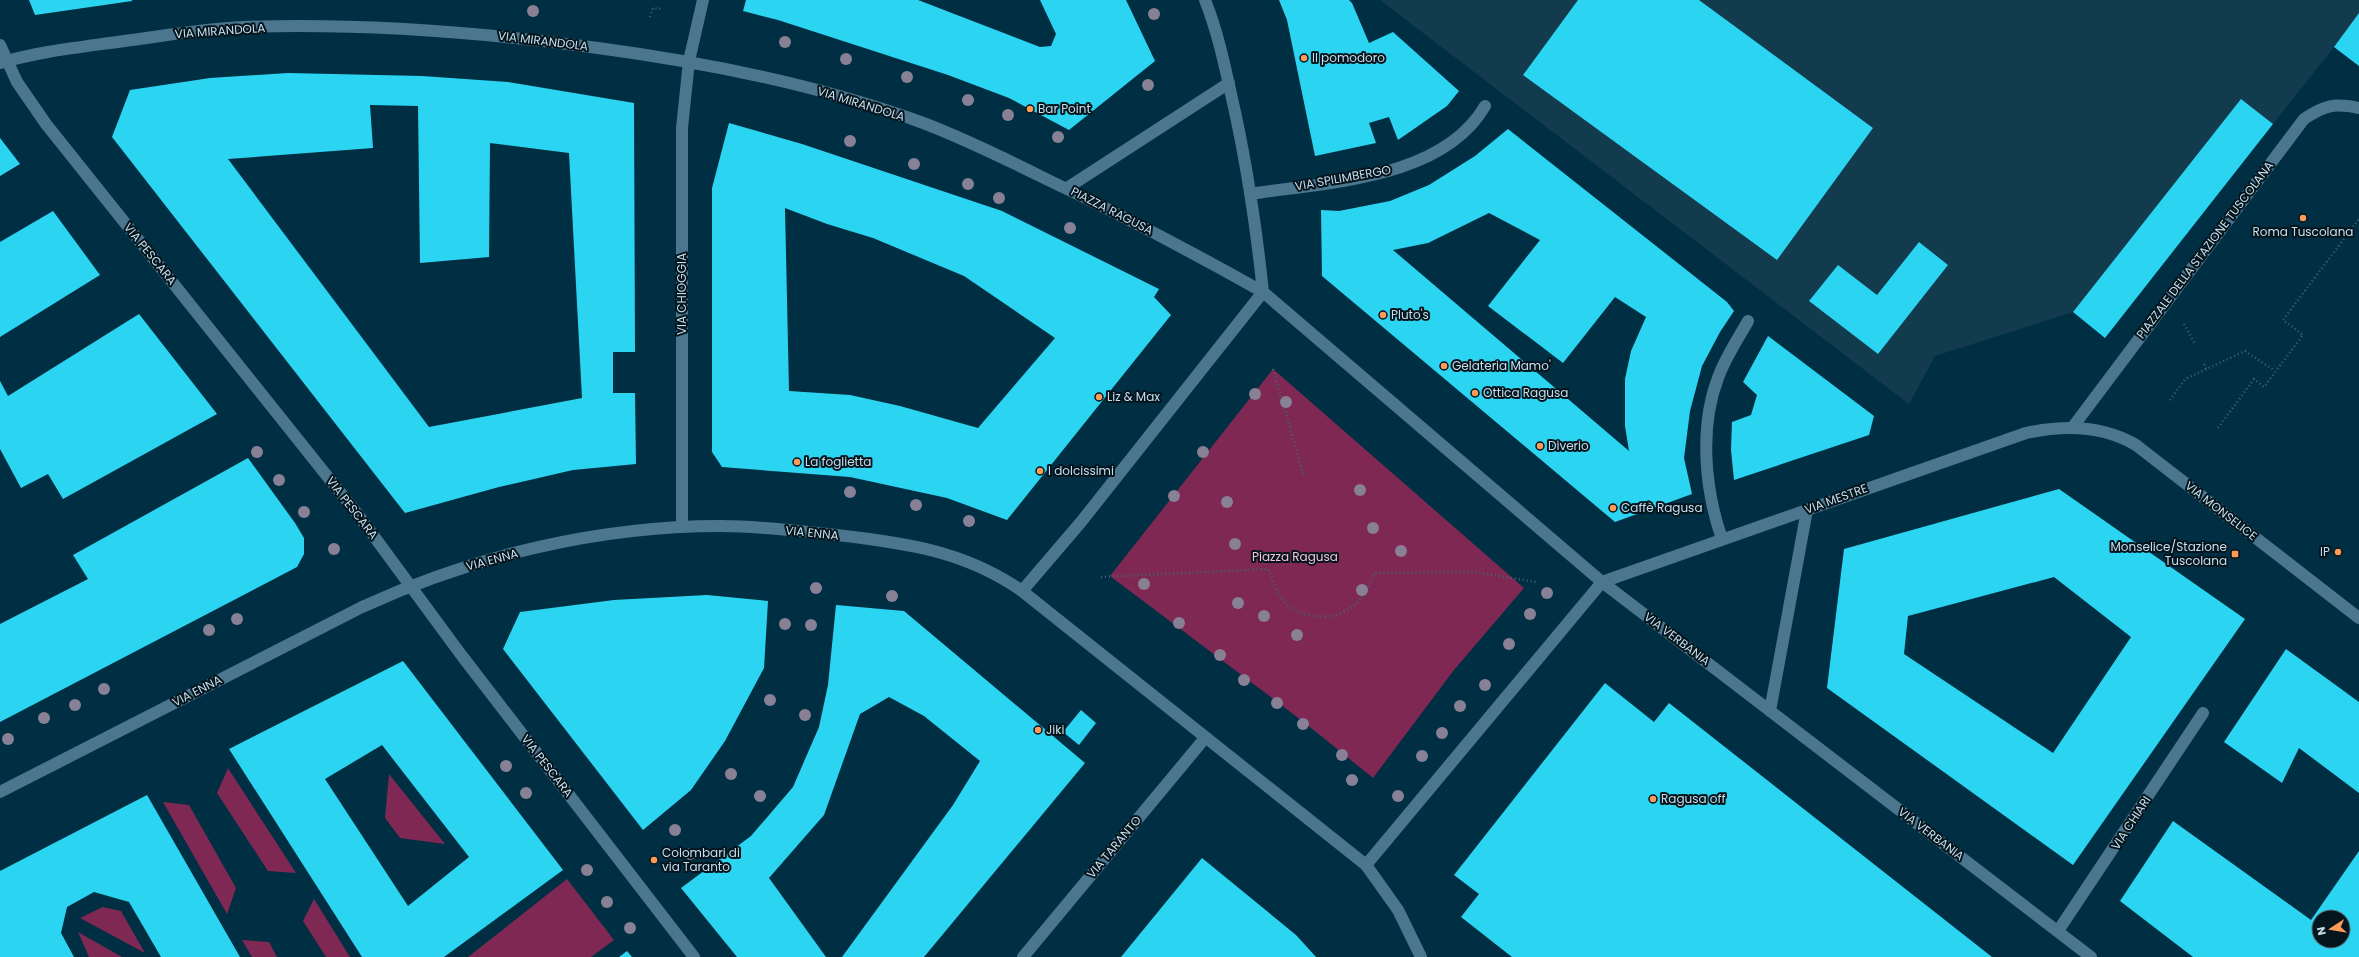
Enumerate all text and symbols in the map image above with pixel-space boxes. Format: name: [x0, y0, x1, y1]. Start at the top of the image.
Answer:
street label: VIA MIRANDOLA: [174, 19, 266, 42]
street label: VIA MIRANDOLA: [497, 27, 589, 54]
place label: Il pomodoro: [1312, 49, 1385, 66]
marker: Il pomodoro: [1299, 53, 1309, 63]
street label: VIA MIRANDOLA: [815, 82, 907, 125]
place label: Bar Point: [1038, 100, 1091, 117]
marker: Bar Point: [1025, 104, 1035, 114]
street label: PIAZZALE DELLA STAZIONE TUSCOLANA: [2132, 157, 2277, 342]
street label: VIA SPILIMBERGO: [1293, 161, 1392, 194]
street label: PIAZZA RAGUSA: [1068, 183, 1156, 239]
marker: Roma Tuscolana: [2298, 213, 2308, 223]
street label: VIA PESCARA: [120, 219, 181, 288]
place label: Roma Tuscolana: [2253, 223, 2353, 240]
street label: VIA CHIOGGIA: [673, 253, 690, 335]
place label: Pluto's: [1391, 306, 1429, 323]
marker: Pluto's: [1378, 310, 1388, 320]
place label: Gelateria Mamo': [1452, 357, 1551, 374]
marker: Gelateria Mamo': [1439, 361, 1449, 371]
place label: Ottica Ragusa: [1483, 384, 1568, 401]
place label: Liz & Max: [1107, 388, 1160, 405]
marker: Ottica Ragusa: [1470, 388, 1480, 398]
marker: Liz & Max: [1094, 392, 1104, 402]
place label: Diverio: [1548, 437, 1589, 454]
marker: Diverio: [1535, 441, 1545, 451]
place label: La foglietta: [805, 453, 871, 470]
marker: La foglietta: [792, 457, 802, 467]
place label: I dolcissimi: [1048, 462, 1114, 479]
marker: I dolcissimi: [1035, 466, 1045, 476]
street label: VIA PESCARA: [323, 473, 382, 543]
street label: VIA MONSELICE: [2182, 477, 2261, 544]
street label: VIA MESTRE: [1802, 479, 1870, 518]
place label: Caffè Ragusa: [1621, 499, 1703, 516]
marker: Caffè Ragusa: [1608, 503, 1618, 513]
street label: VIA ENNA: [785, 521, 840, 544]
place label: Monselice/Stazione Tuscolana: [2111, 538, 2227, 569]
place label: IP: [2320, 543, 2330, 560]
street label: VIA ENNA: [464, 544, 520, 575]
marker: IP: [2333, 547, 2343, 557]
park label: Piazza Ragusa: [1252, 548, 1338, 565]
marker: Monselice/Stazione Tuscolana: [2230, 549, 2240, 559]
street label: VIA VERBANIA: [1641, 608, 1714, 669]
street label: VIA ENNA: [169, 671, 224, 710]
place label: Jiki: [1046, 721, 1064, 738]
marker: Jiki: [1033, 725, 1043, 735]
street label: VIA PESCARA: [518, 731, 577, 801]
place label: Ragusa off: [1661, 790, 1725, 807]
street label: VIA CHIARI: [2107, 792, 2154, 853]
marker: Ragusa off: [1648, 794, 1658, 804]
street label: VIA VERBANIA: [1895, 803, 1968, 864]
street label: VIA TARANTO: [1082, 812, 1145, 882]
place label: Colombari di via Taranto: [662, 844, 740, 875]
marker: Colombari di via Taranto: [649, 855, 659, 865]
north arrow: [2311, 909, 2351, 949]
text: N: [2313, 925, 2330, 937]

